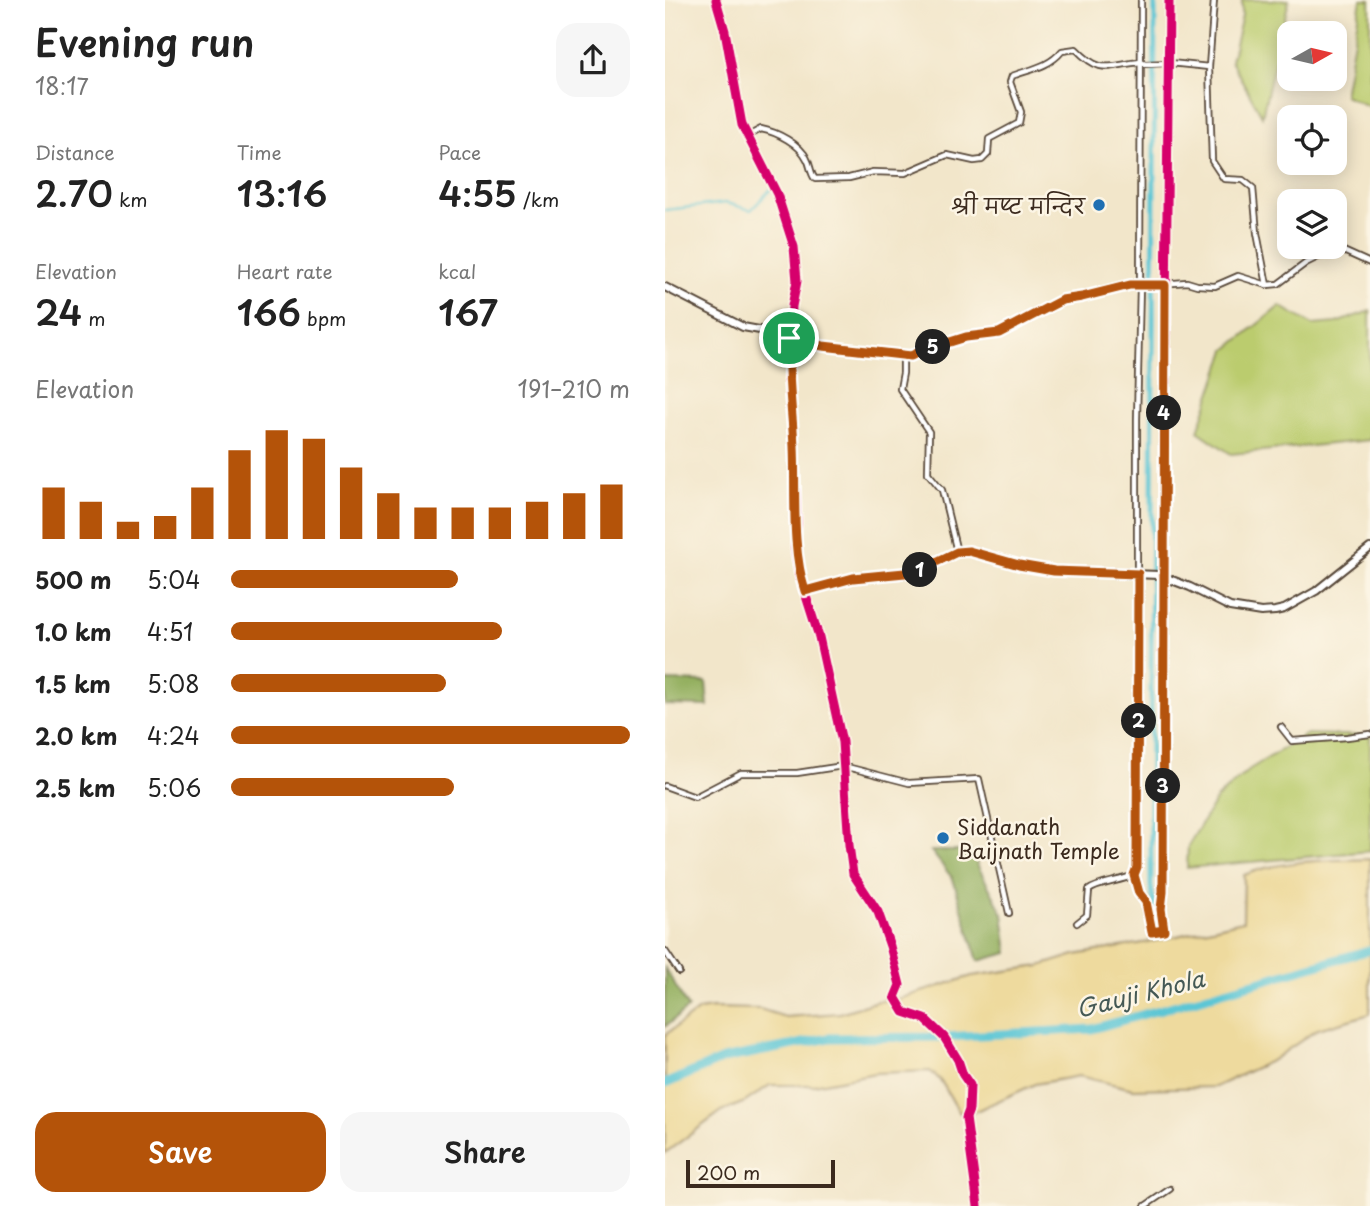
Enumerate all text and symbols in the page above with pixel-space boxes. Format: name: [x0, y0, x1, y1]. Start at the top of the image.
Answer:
text: Evening run: [35, 13, 254, 70]
north arrow: [1277, 21, 1347, 91]
map controls: [1277, 21, 1347, 259]
button: share: [556, 23, 630, 97]
text: 18:17: [35, 68, 89, 103]
button: locate: [1277, 105, 1347, 175]
text: Distance: [35, 138, 115, 166]
text: Time: [237, 138, 282, 166]
text: Pace: [438, 138, 481, 166]
text: 2.70: [35, 166, 113, 219]
text: 13:16: [237, 166, 327, 219]
text: 4:55: [438, 166, 517, 219]
text: km: [113, 185, 148, 213]
text: /km: [517, 185, 559, 213]
place label: श्री मष्ट मन्दिर: [951, 189, 1087, 221]
button: layers: [1277, 189, 1347, 259]
marker: श्री मष्ट मन्दिर: [1091, 197, 1107, 213]
text: Elevation: [35, 257, 117, 285]
text: Heart rate: [237, 257, 333, 285]
text: kcal: [438, 257, 476, 285]
text: 24: [35, 285, 82, 338]
text: 166: [237, 285, 301, 338]
text: 167: [438, 285, 498, 338]
text: m: [82, 304, 106, 332]
text: bpm: [301, 304, 346, 332]
pin: [759, 308, 819, 368]
icon: arrive: [770, 319, 808, 357]
pin: 5: [915, 330, 951, 364]
text: 5: [926, 332, 939, 360]
text: Elevation: [35, 371, 134, 406]
text: 191–210 m: [518, 371, 630, 406]
pin: 4: [1147, 396, 1181, 430]
text: 4: [1157, 398, 1170, 426]
pin: 1: [903, 552, 937, 588]
text: 1: [915, 555, 924, 583]
text: 500 m: [35, 562, 112, 597]
text: 5:04: [147, 562, 200, 597]
text: 1.0 km: [35, 614, 112, 649]
text: 4:51: [147, 614, 193, 649]
text: 1.5 km: [35, 666, 111, 701]
text: 5:08: [147, 666, 200, 701]
pin: 2: [1121, 704, 1156, 738]
text: 2: [1132, 706, 1145, 734]
text: 2.0 km: [35, 718, 117, 753]
text: 4:24: [147, 718, 200, 753]
pin: 3: [1145, 768, 1181, 804]
text: 2.5 km: [35, 770, 115, 805]
text: 5:06: [147, 770, 201, 805]
text: 3: [1156, 771, 1169, 799]
place label: Siddanath Baijnath Temple: [957, 810, 1120, 866]
marker: Siddanath Baijnath Temple: [935, 830, 951, 846]
water label: Gauji Khola: [1072, 960, 1208, 1026]
button: Save: [35, 1112, 326, 1192]
button: Share: [340, 1112, 630, 1192]
scale bar: [686, 1157, 835, 1189]
text: 200 m: [697, 1158, 760, 1186]

